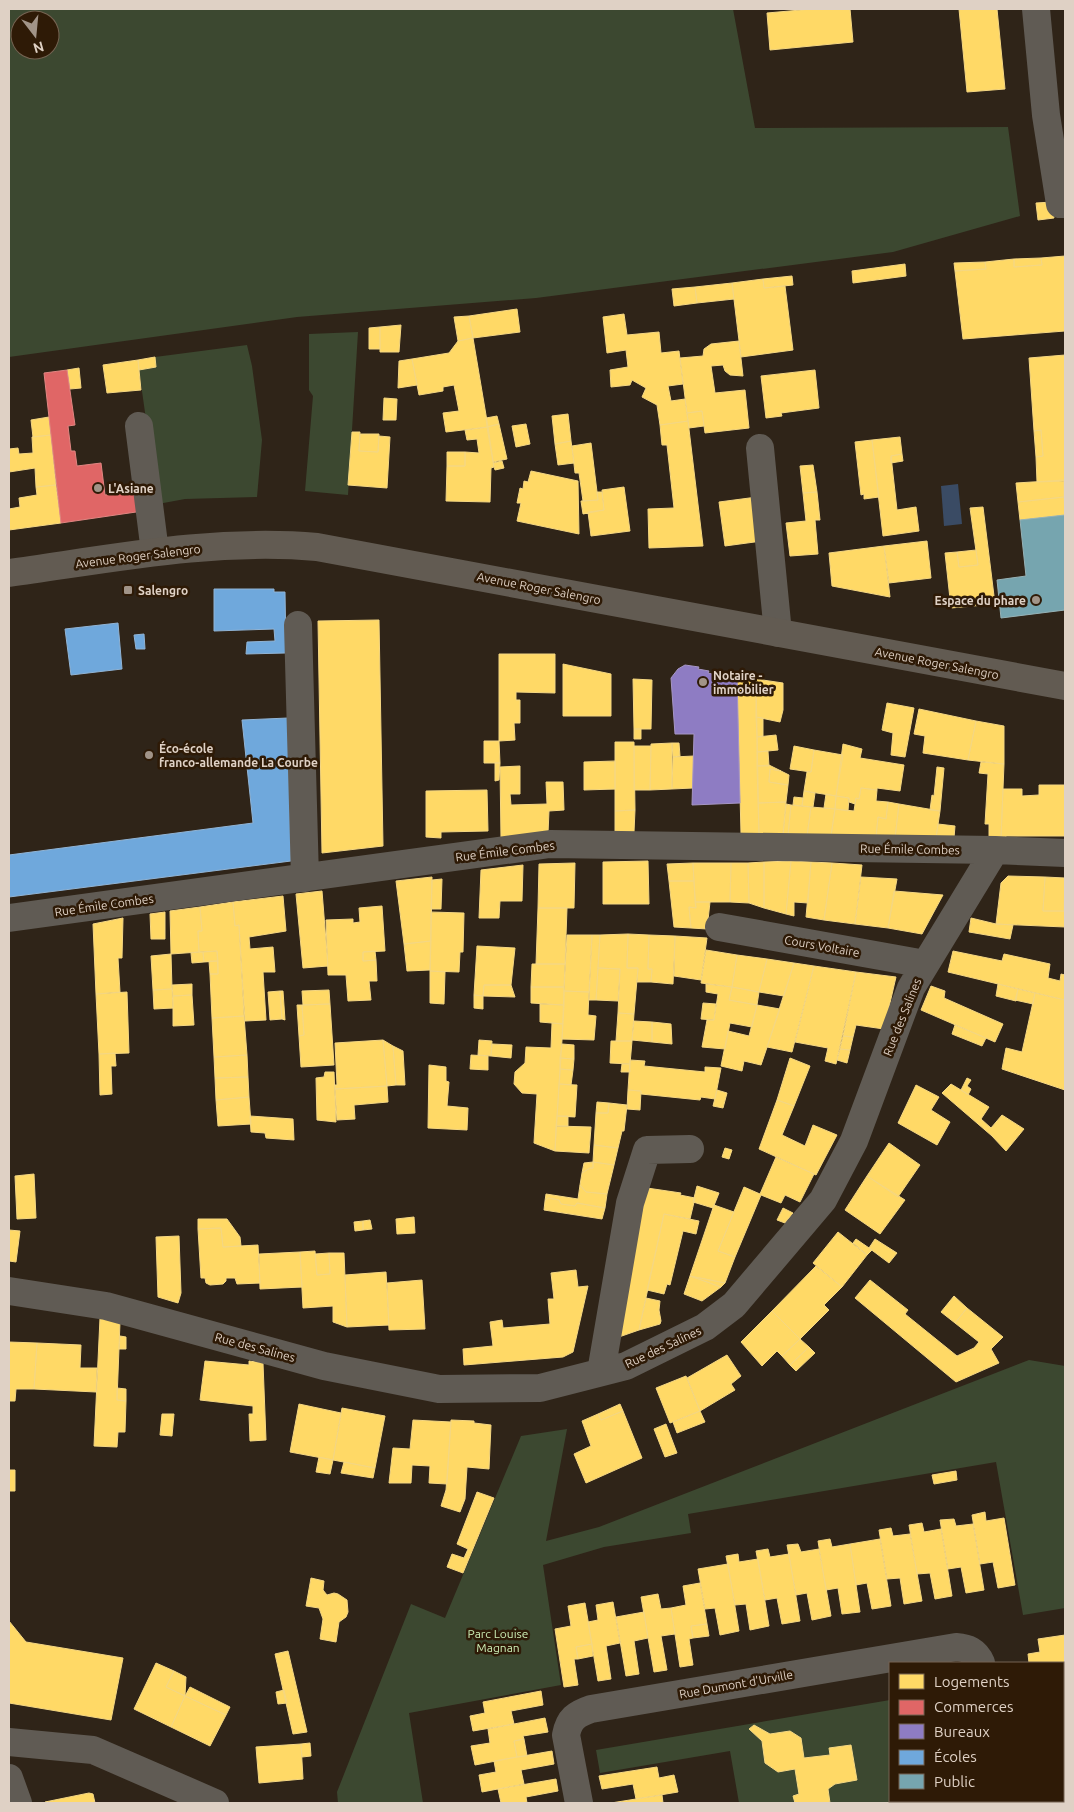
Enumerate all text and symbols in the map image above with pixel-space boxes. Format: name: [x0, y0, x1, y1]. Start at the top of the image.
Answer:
north arrow: [10, 10, 60, 60]
text: N: [31, 38, 46, 57]
marker: L'Asiane: [92, 482, 104, 494]
place label: L'Asiane: [108, 482, 154, 495]
street label: Avenue Roger Salengro: [75, 542, 201, 570]
street label: Avenue Roger Salengro: [476, 570, 602, 606]
marker: Salengro: [122, 584, 134, 596]
place label: Salengro: [138, 584, 188, 597]
place label: Espace du phare: [935, 594, 1026, 607]
marker: Espace du phare: [1030, 594, 1042, 606]
street label: Avenue Roger Salengro: [874, 645, 1000, 681]
place label: Notaire - immobilier: [713, 669, 774, 696]
marker: Notaire - immobilier: [697, 676, 709, 688]
place label: Éco-école franco-allemande La Courbe: [159, 740, 318, 769]
marker: Éco-école franco-allemande La Courbe: [143, 749, 155, 761]
street label: Rue Émile Combes: [455, 838, 555, 864]
street label: Rue Émile Combes: [860, 842, 960, 856]
street label: Rue Émile Combes: [54, 892, 154, 918]
street label: Cours Voltaire: [783, 933, 861, 959]
street label: Rue des Salines: [881, 976, 923, 1058]
street label: Rue des Salines: [623, 1324, 703, 1370]
street label: Rue des Salines: [213, 1330, 297, 1364]
park label: Parc Louise Magnan: [468, 1627, 528, 1654]
legend: [889, 1662, 1064, 1802]
street label: Rue Dumont d'Urville: [678, 1668, 794, 1700]
text: Logements: [934, 1673, 1010, 1690]
text: Commerces: [934, 1698, 1014, 1715]
text: Bureaux: [934, 1723, 990, 1740]
text: Écoles: [934, 1748, 977, 1765]
text: Public: [934, 1773, 975, 1790]

